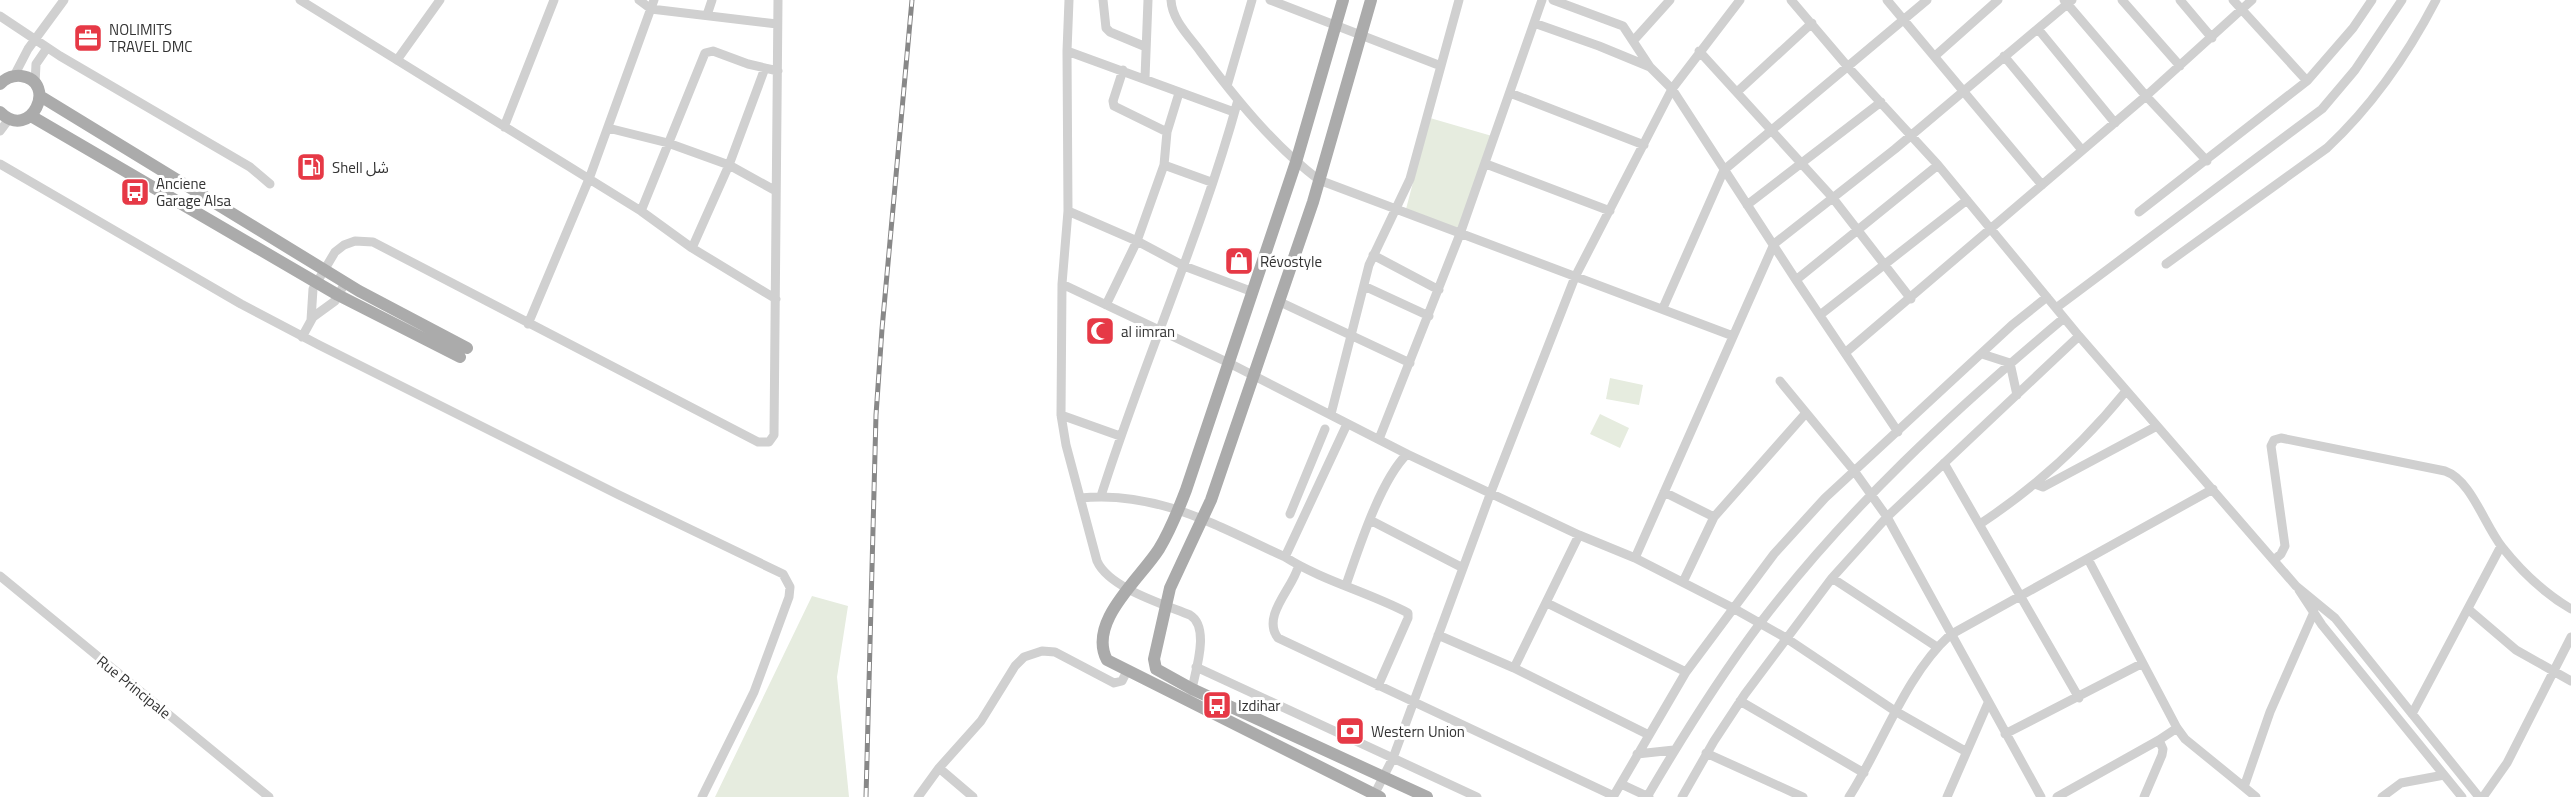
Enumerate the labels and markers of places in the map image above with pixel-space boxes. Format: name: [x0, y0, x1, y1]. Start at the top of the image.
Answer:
place label: NOLIMITS TRAVEL DMC: [109, 18, 193, 58]
office icon: NOLIMITS TRAVEL DMC: [72, 22, 104, 54]
fuel station icon: Shell شل: [295, 151, 327, 183]
place label: Shell شل: [332, 156, 389, 179]
place label: Anciene Garage Alsa: [156, 172, 231, 212]
bus stop icon: Anciene Garage Alsa: [119, 176, 151, 208]
shop icon: Révostyle: [1223, 245, 1255, 277]
place label: Révostyle: [1260, 250, 1322, 273]
mosque icon: al iimran: [1084, 315, 1116, 347]
place label: al iimran: [1121, 320, 1175, 343]
bus stop icon: Izdihar: [1201, 689, 1233, 721]
place label: Izdihar: [1238, 694, 1280, 717]
bank icon: Western Union: [1334, 715, 1366, 747]
place label: Western Union: [1371, 720, 1465, 743]

